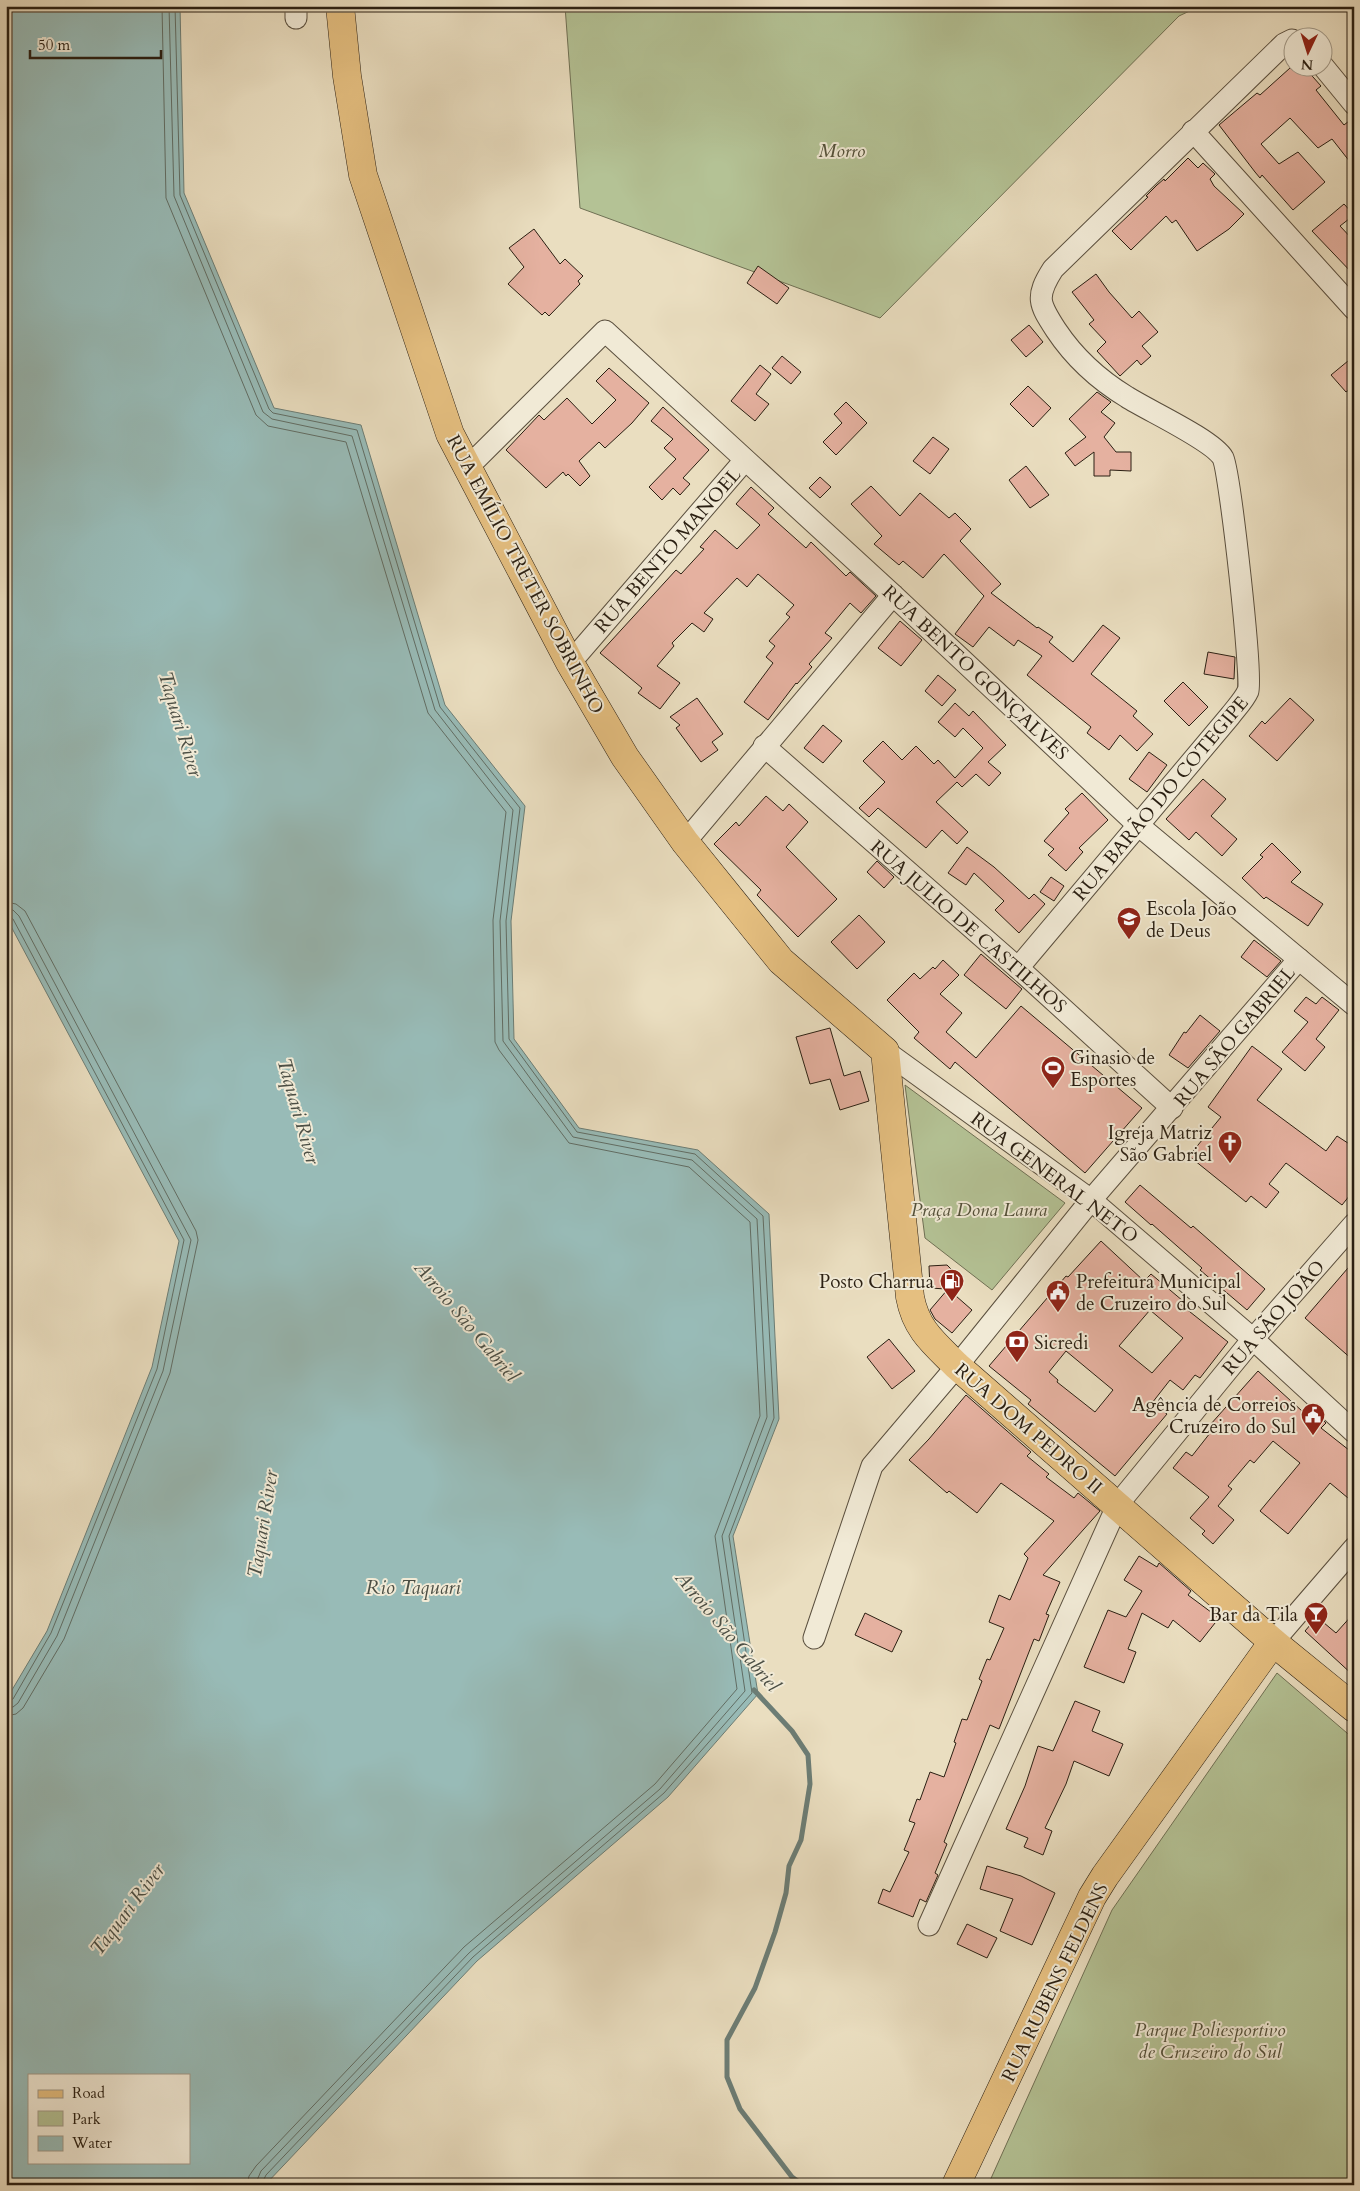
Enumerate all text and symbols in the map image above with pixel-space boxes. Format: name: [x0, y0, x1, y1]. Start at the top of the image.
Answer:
scale bar: [30, 28, 161, 60]
north arrow: [1282, 28, 1332, 78]
text: 50 m: [38, 35, 70, 55]
text: N: [1300, 55, 1314, 74]
park label: Morro: [819, 138, 866, 164]
street label: RUA EMÍLIO TRETER SOBRINHO: [440, 430, 610, 719]
street label: RUA BENTO MANOEL: [589, 462, 747, 639]
street label: RUA BENTO GONÇALVES: [876, 579, 1074, 766]
water label: Taquari River: [152, 668, 210, 782]
street label: RUA BARÃO DO COTEGIPE: [1067, 691, 1254, 907]
street label: RUA JULIO DE CASTILHOS: [865, 834, 1072, 1019]
place label: Escola João de Deus: [1146, 896, 1236, 944]
school or university icon: Escola João de Deus: [1116, 906, 1142, 940]
street label: RUA SÃO GABRIEL: [1168, 960, 1302, 1112]
place label: Ginasio de Esportes: [1070, 1045, 1155, 1093]
water label: Taquari River: [271, 1055, 327, 1169]
sports icon: Ginasio de Esportes: [1040, 1055, 1066, 1089]
street label: RUA GENERAL NETO: [965, 1106, 1144, 1249]
place label: Igreja Matriz São Gabriel: [1108, 1120, 1213, 1168]
church icon: Igreja Matriz São Gabriel: [1217, 1130, 1243, 1164]
park label: Praça Dona Laura: [911, 1197, 1048, 1223]
water label: Arroio São Gabriel: [407, 1254, 526, 1388]
street label: RUA SÃO JOÃO: [1216, 1255, 1331, 1381]
fuel station icon: Posto Charrua: [939, 1268, 965, 1302]
place label: Posto Charrua: [819, 1269, 934, 1295]
place label: Prefeitura Municipal de Cruzeiro do Sul: [1076, 1269, 1241, 1317]
public building icon: Prefeitura Municipal de Cruzeiro do Sul: [1045, 1279, 1071, 1313]
bank icon: Sicredi: [1004, 1329, 1030, 1363]
place label: Sicredi: [1034, 1330, 1089, 1356]
street label: RUA DOM PEDRO II: [949, 1357, 1108, 1500]
place label: Agência de Correios Cruzeiro do Sul: [1132, 1392, 1296, 1440]
public building icon: Agência de Correios Cruzeiro do Sul: [1300, 1402, 1326, 1436]
water label: Taquari River: [241, 1467, 285, 1580]
water label: Arroio São Gabriel: [668, 1564, 787, 1698]
water label: Rio Taquari: [365, 1574, 461, 1601]
bar icon: Bar da Tila: [1303, 1601, 1329, 1635]
place label: Bar da Tila: [1209, 1602, 1298, 1628]
water label: Taquari River: [84, 1857, 172, 1961]
street label: RUA RUBENS FELDENS: [995, 1879, 1114, 2086]
park label: Parque Poliesportivo de Cruzeiro do Sul: [1134, 2017, 1286, 2065]
legend: [28, 2074, 190, 2164]
text: Road: [72, 2083, 105, 2103]
text: Park: [72, 2109, 101, 2129]
text: Water: [71, 2133, 113, 2153]

